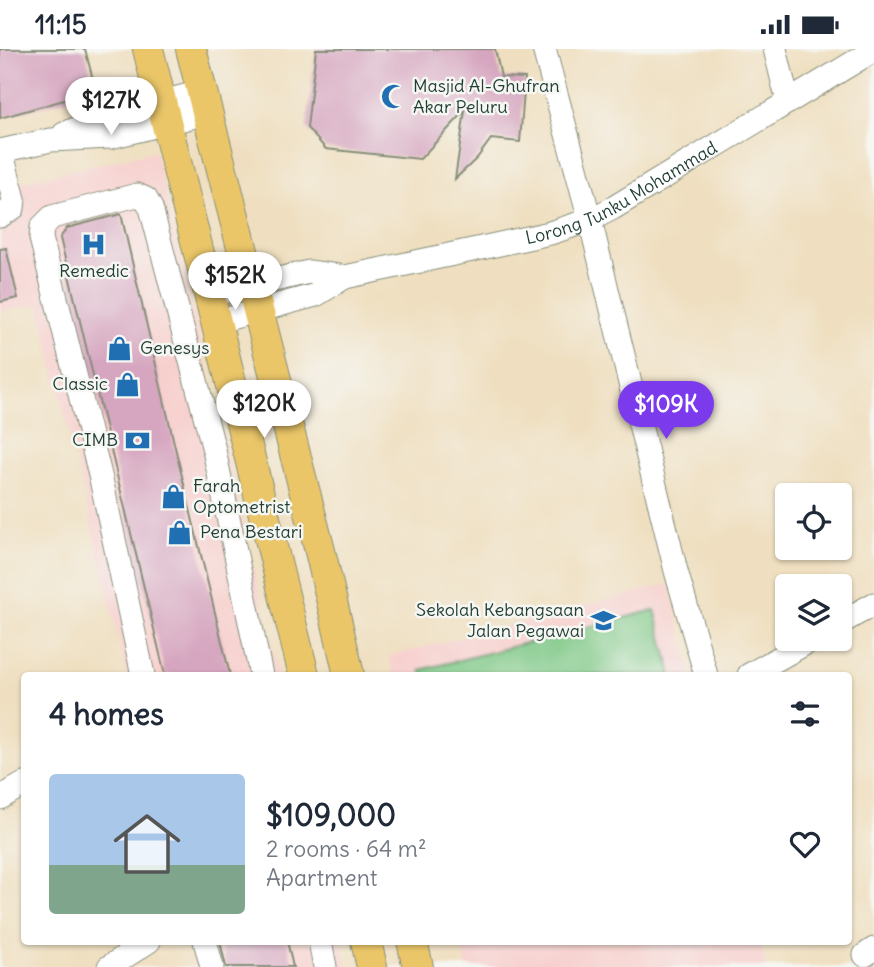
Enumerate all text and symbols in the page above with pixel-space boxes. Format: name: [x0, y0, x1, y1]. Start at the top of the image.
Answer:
text: 11:15: [35, 8, 87, 41]
place label: Masjid Al-Ghufran Akar Peluru: [413, 74, 560, 118]
pin: $127K: [62, 77, 160, 137]
mosque icon: Masjid Al-Ghufran Akar Peluru: [379, 82, 407, 110]
text: $127K: [81, 85, 141, 114]
street label: Lorong Tunku Mohammad: [523, 136, 721, 249]
hospital icon: Remedic: [80, 230, 108, 258]
pin: $152K: [186, 253, 284, 312]
place label: Remedic: [59, 259, 129, 282]
text: $152K: [204, 260, 266, 289]
shop icon: Genesys: [106, 334, 134, 362]
place label: Genesys: [140, 336, 209, 359]
shop icon: Classic: [114, 370, 142, 398]
place label: Classic: [52, 372, 108, 395]
pin: $120K: [215, 381, 313, 440]
pin: $109K: [617, 381, 715, 441]
text: $120K: [232, 388, 296, 417]
text: $109K: [634, 389, 698, 418]
bank icon: CIMB: [124, 426, 152, 454]
place label: CIMB: [72, 428, 118, 451]
place label: Farah Optometrist: [193, 474, 290, 518]
shop icon: Farah Optometrist: [159, 482, 187, 510]
map controls: [775, 483, 852, 651]
button: locate: [775, 483, 852, 560]
shop icon: Pena Bestari: [166, 518, 194, 546]
place label: Pena Bestari: [200, 520, 302, 543]
button: layers: [775, 574, 852, 651]
place label: Sekolah Kebangsaan Jalan Pegawai: [416, 598, 584, 642]
school or university icon: Sekolah Kebangsaan Jalan Pegawai: [590, 606, 618, 634]
text: 4 homes: [49, 695, 164, 733]
icon: filters: [786, 695, 824, 733]
text: $109,000: [266, 796, 396, 834]
icon: home: [105, 802, 189, 886]
icon: heart: [786, 825, 824, 863]
text: 2 rooms · 64 m²: [266, 834, 427, 863]
text: Apartment: [266, 863, 378, 892]

